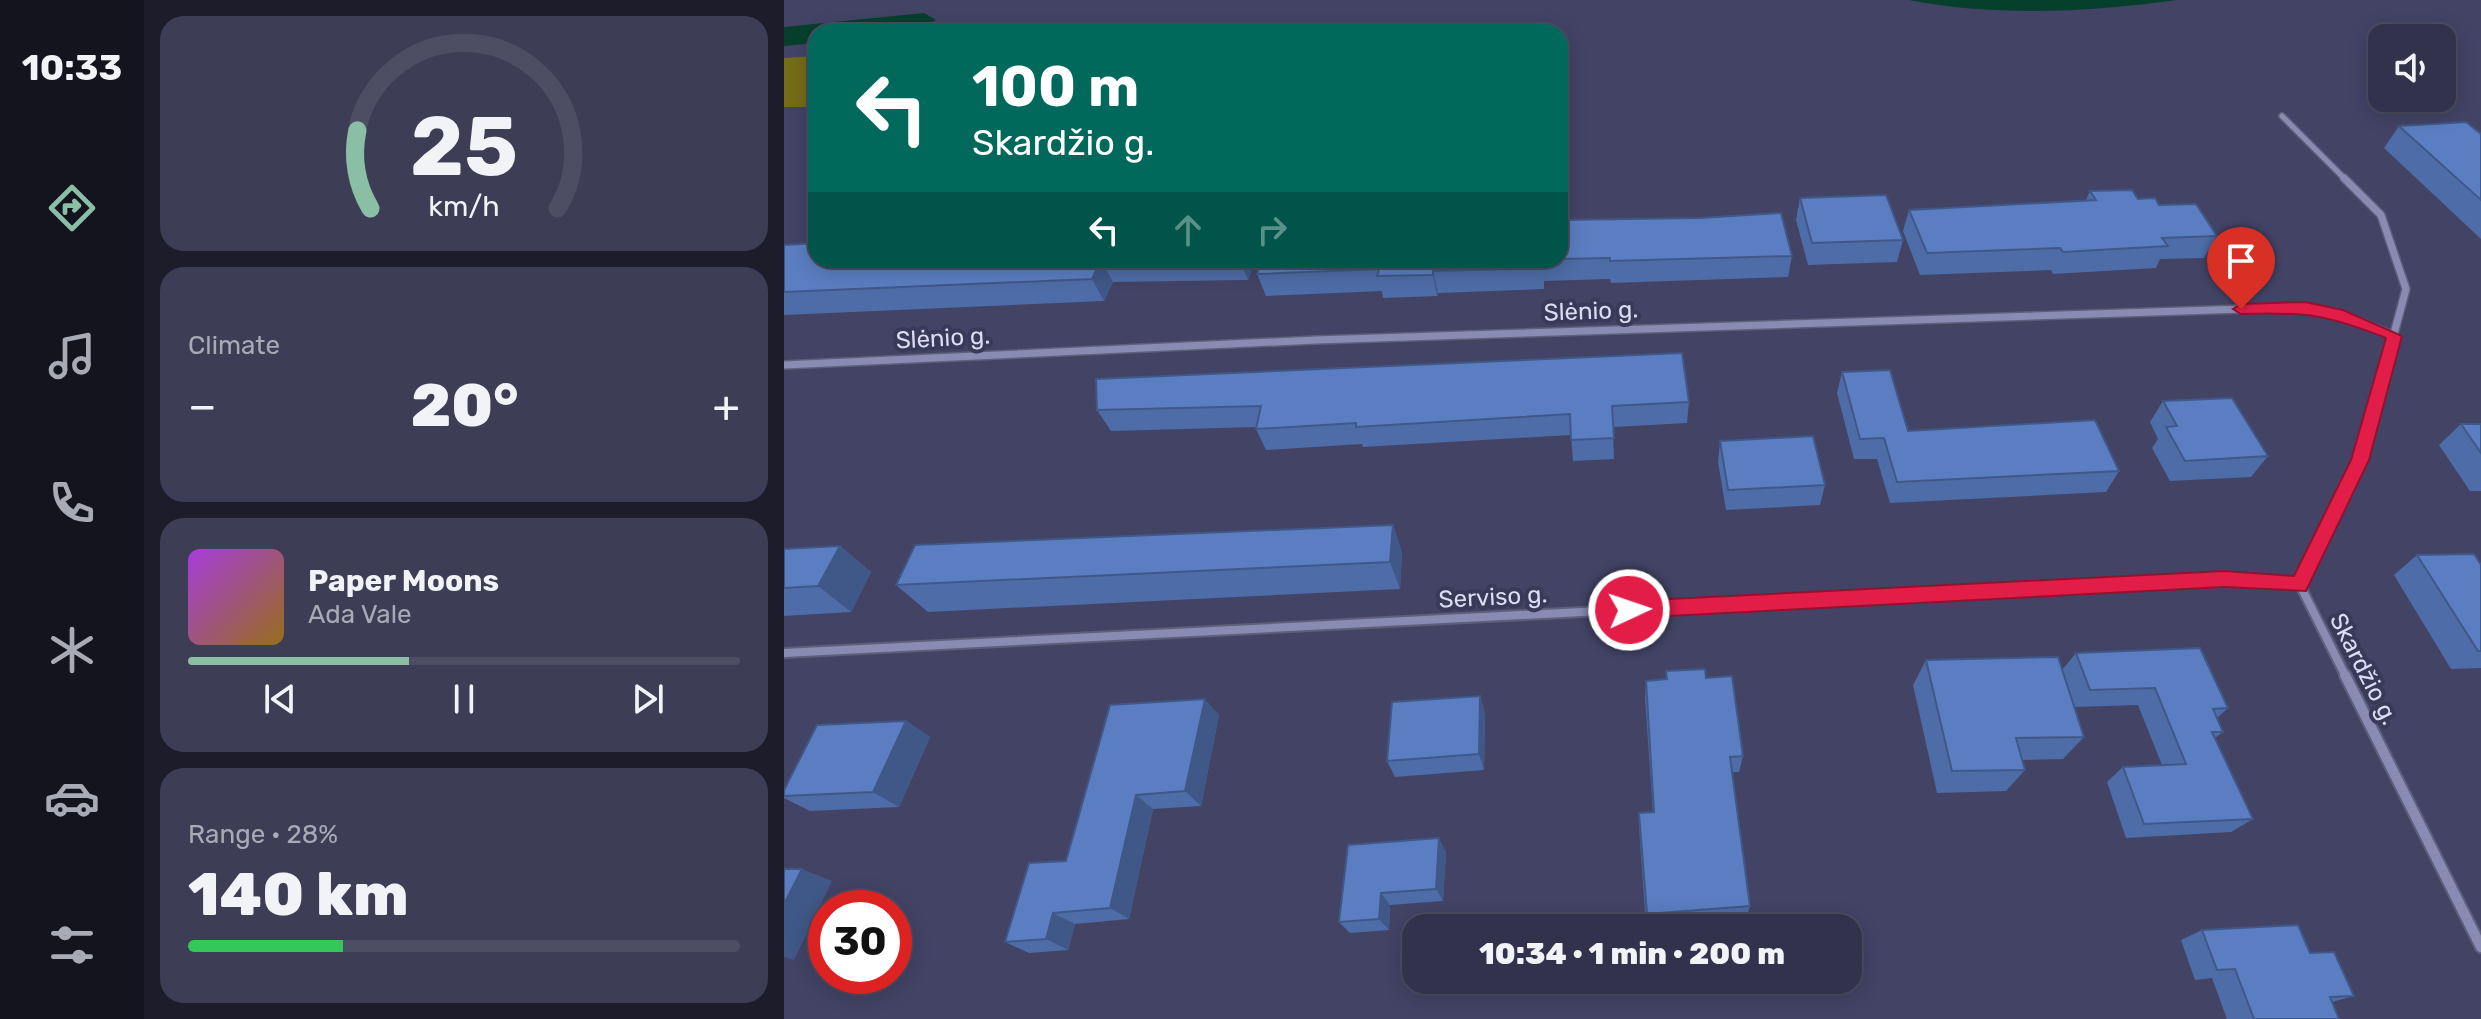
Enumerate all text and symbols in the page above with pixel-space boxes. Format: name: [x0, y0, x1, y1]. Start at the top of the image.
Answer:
map controls: [2368, 24, 2456, 112]
button: sound: [2368, 24, 2456, 112]
text: 10:33: [22, 46, 122, 89]
text: 100 m: [972, 54, 1139, 120]
icon: left: [840, 56, 944, 160]
text: 25: [410, 97, 518, 196]
text: Skardžio g.: [972, 121, 1154, 164]
icon: directions: [44, 180, 100, 236]
text: km/h: [428, 190, 500, 224]
icon: left: [1082, 208, 1126, 252]
icon: ahead: [1166, 208, 1210, 252]
icon: right: [1250, 208, 1294, 252]
pin: [2207, 227, 2275, 309]
icon: arrive: [2219, 239, 2263, 283]
street label: Slėnio g.: [1543, 295, 1639, 327]
street label: Slėnio g.: [895, 322, 991, 354]
icon: music: [44, 328, 100, 384]
text: Climate: [188, 330, 280, 361]
text: 20°: [411, 370, 518, 441]
text: −: [188, 380, 217, 432]
text: +: [713, 380, 740, 432]
icon: phone: [44, 475, 100, 531]
text: Paper Moons: [308, 563, 499, 599]
position arrow: [1587, 568, 1671, 652]
street label: Serviso g.: [1438, 580, 1548, 614]
text: Ada Vale: [308, 599, 412, 630]
street label: Skardžio g.: [2324, 609, 2404, 729]
icon: climate: [44, 622, 100, 678]
icon: previous: [258, 677, 302, 721]
icon: pause: [442, 677, 486, 721]
icon: next: [626, 677, 670, 721]
icon: car: [44, 770, 100, 826]
text: Range · 28%: [188, 819, 338, 850]
text: 140 km: [188, 859, 409, 930]
speed limit sign: 30: [808, 890, 912, 994]
icon: filters: [44, 917, 100, 973]
text: 10:34 · 1 min · 200 m: [1479, 936, 1785, 972]

